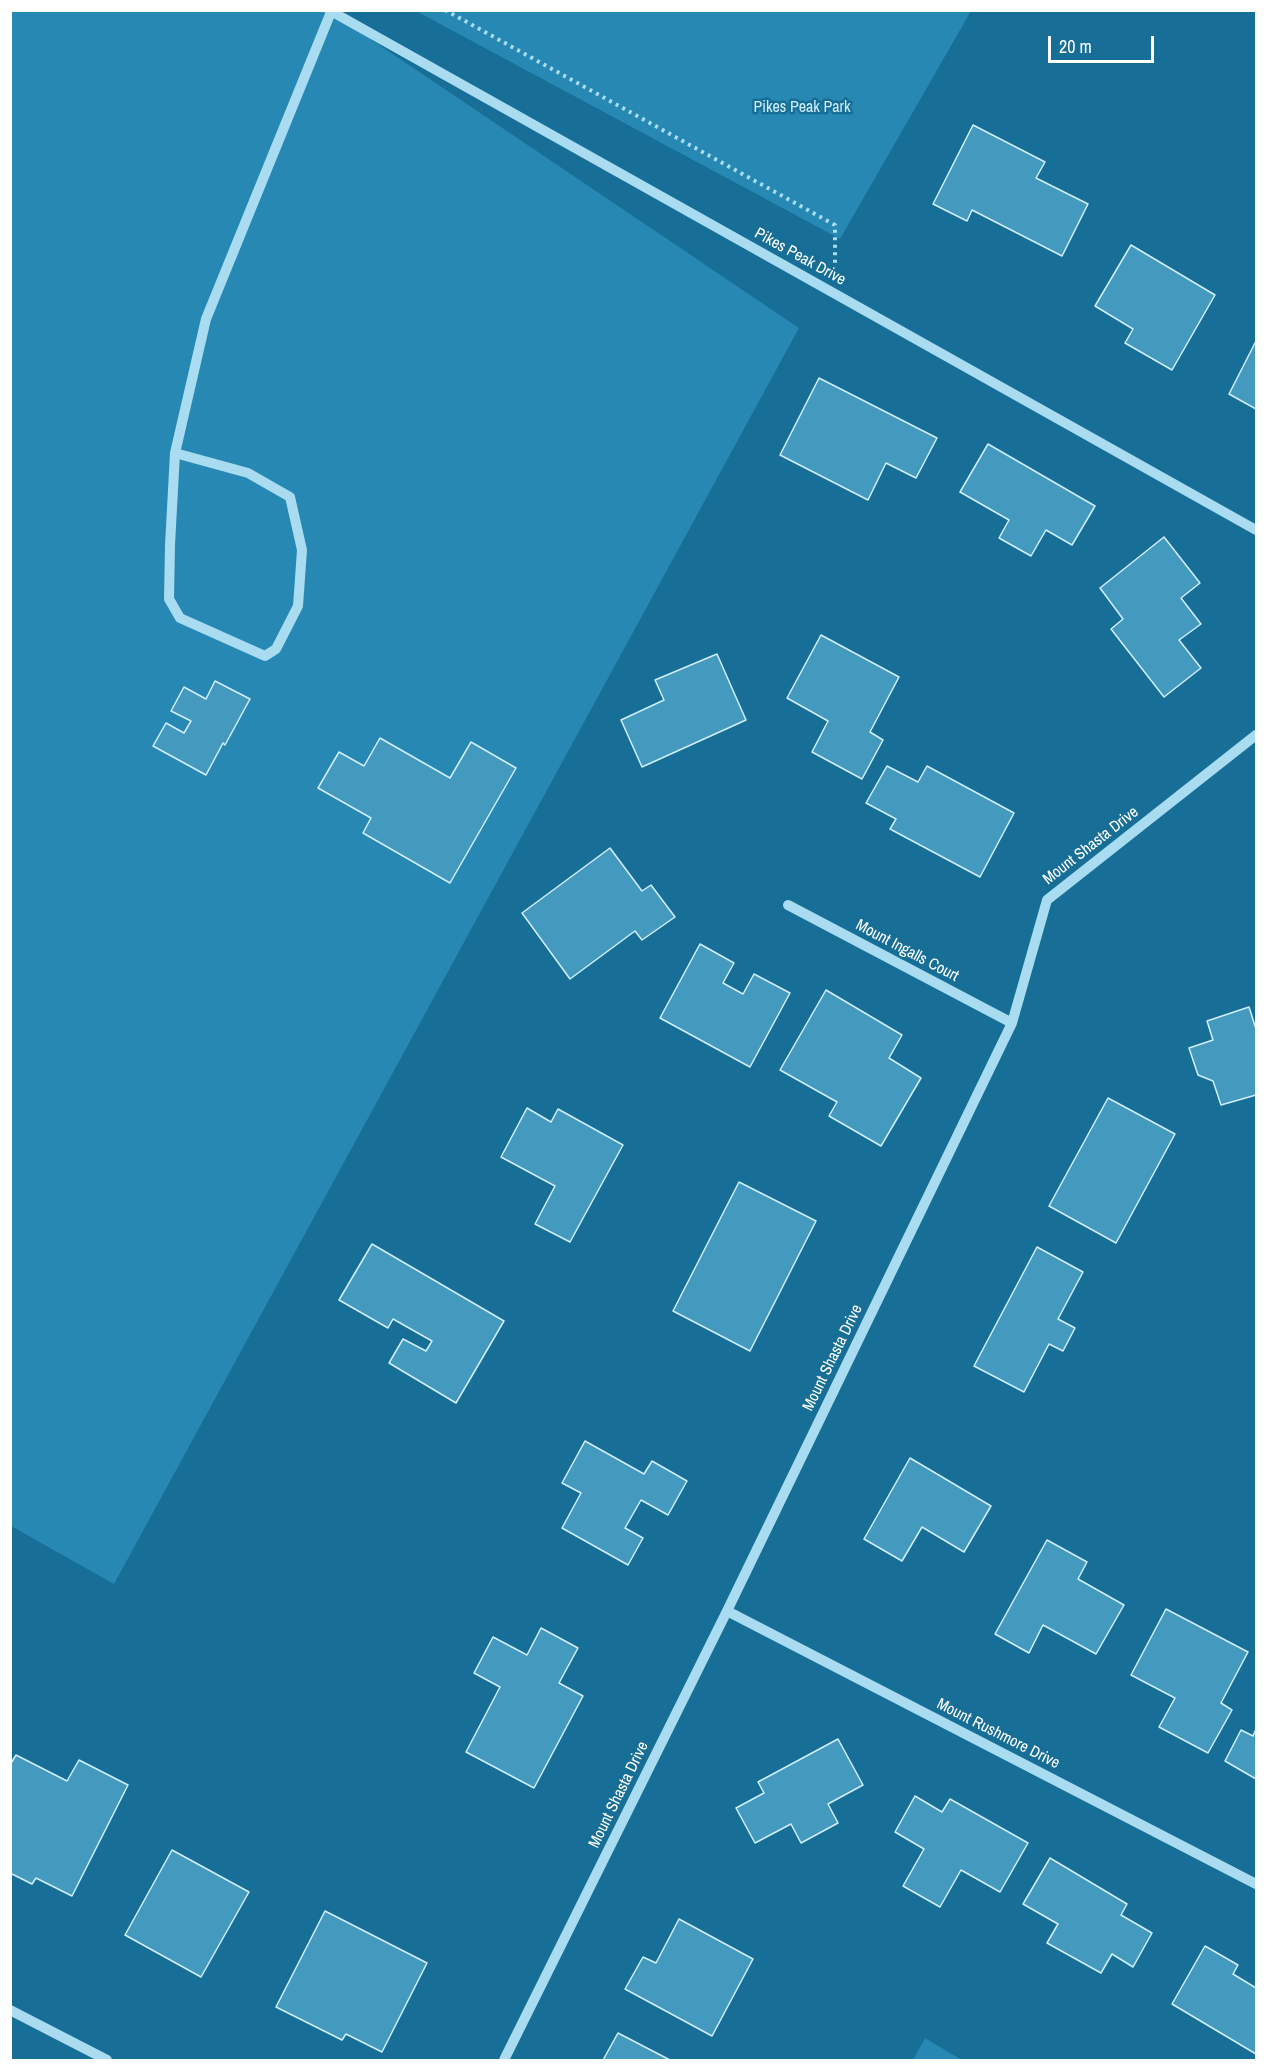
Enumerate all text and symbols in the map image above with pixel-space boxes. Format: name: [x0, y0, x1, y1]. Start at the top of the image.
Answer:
scale bar: [1051, 24, 1158, 62]
text: 20 m: [1059, 34, 1092, 59]
park label: Pikes Peak Park: [754, 98, 850, 118]
street label: Pikes Peak Drive: [751, 224, 849, 290]
street label: Mount Shasta Drive: [1039, 803, 1143, 889]
street label: Mount Ingalls Court: [852, 916, 962, 986]
street label: Mount Shasta Drive: [799, 1302, 867, 1414]
street label: Mount Rushmore Drive: [933, 1695, 1063, 1773]
street label: Mount Shasta Drive: [585, 1739, 653, 1851]

